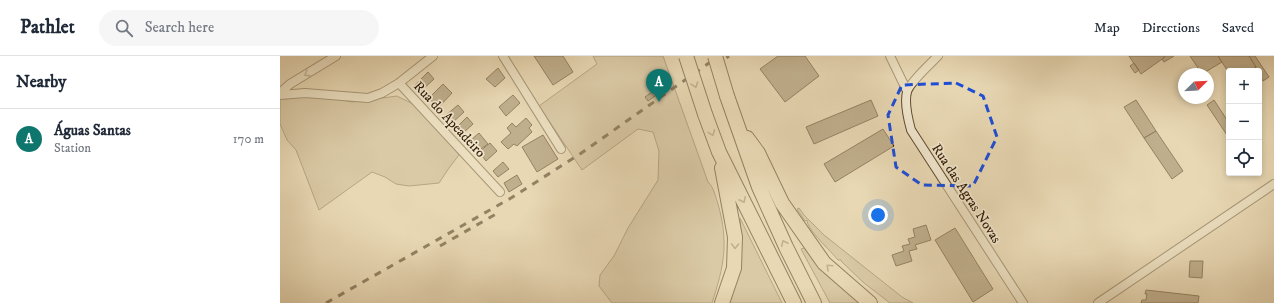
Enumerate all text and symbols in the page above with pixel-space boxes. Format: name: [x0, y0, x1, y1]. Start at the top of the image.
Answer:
search box: [99, 10, 379, 46]
text: Pathlet: [20, 16, 75, 39]
icon: search: [113, 17, 135, 39]
text: Search here: [145, 18, 214, 37]
text: Map: [1094, 19, 1120, 37]
text: Directions: [1142, 19, 1200, 37]
text: Saved: [1222, 19, 1254, 37]
north arrow: [1178, 68, 1214, 104]
map controls: [1226, 68, 1262, 176]
button: +: [1226, 68, 1262, 104]
one-way arrow: [304, 69, 311, 76]
pin: A: [646, 69, 672, 102]
text: Nearby: [16, 71, 66, 93]
street label: Rua do Apeadeiro: [409, 78, 489, 162]
one-way arrow: [691, 81, 699, 88]
button: −: [1226, 104, 1262, 140]
text: Águas Santas: [54, 121, 131, 140]
one-way arrow: [708, 130, 716, 137]
text: A: [25, 131, 33, 147]
text: 170 m: [233, 131, 264, 147]
text: Station: [54, 140, 91, 156]
street label: Rua das Agras Novas: [927, 140, 1005, 247]
button: locate: [1226, 140, 1262, 176]
one-way arrow: [738, 196, 746, 203]
your location: [868, 205, 888, 225]
one-way arrow: [781, 240, 789, 248]
one-way arrow: [730, 243, 739, 249]
one-way arrow: [826, 265, 833, 272]

